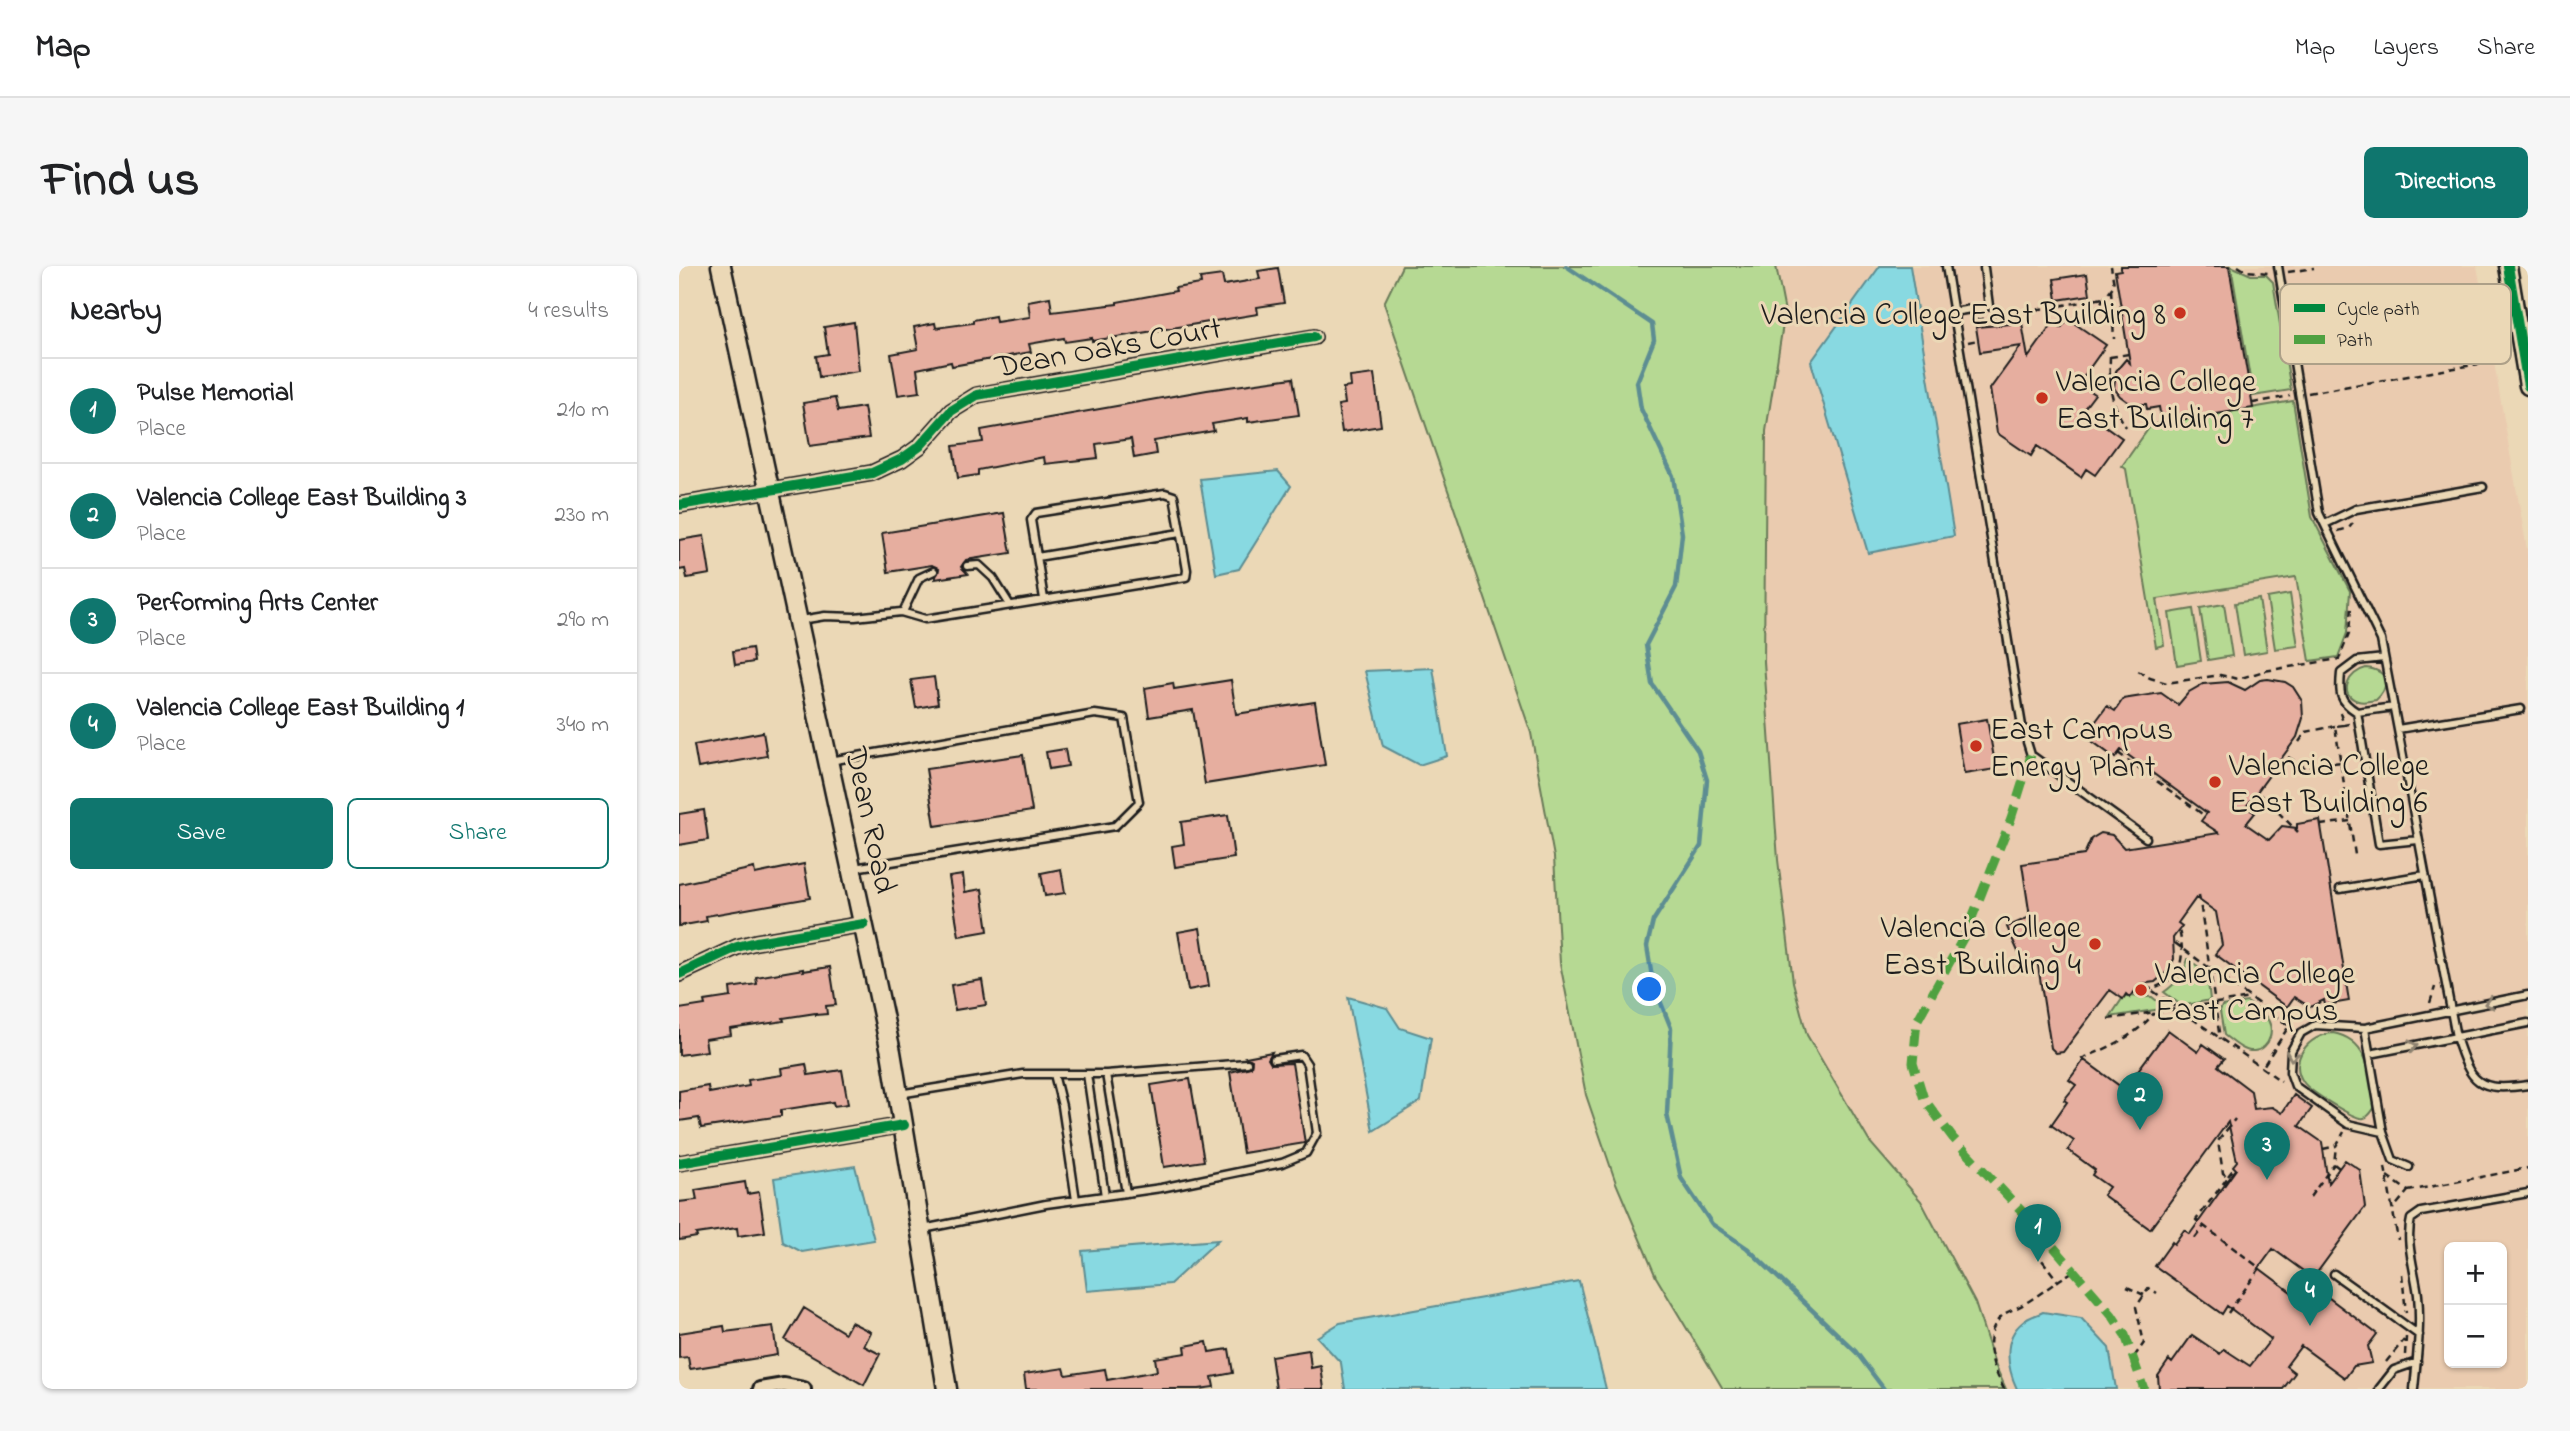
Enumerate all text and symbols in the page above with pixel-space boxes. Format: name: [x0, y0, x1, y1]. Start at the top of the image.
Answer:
text: Map: [35, 24, 91, 72]
text: Map: [2295, 31, 2335, 66]
text: Layers: [2373, 31, 2439, 66]
text: Share: [2477, 31, 2535, 66]
text: Find us: [42, 146, 199, 218]
button: Directions: [2364, 147, 2528, 218]
legend: [2280, 284, 2511, 364]
text: Nearby: [70, 290, 162, 334]
place label: Valencia College East Building 8: [1760, 293, 2166, 340]
text: 4 results: [528, 295, 609, 328]
text: Cycle path: [2337, 297, 2419, 325]
marker: Valencia College East Building 8: [2172, 305, 2188, 321]
street label: Dean Oaks Court: [991, 306, 1225, 393]
text: Path: [2337, 328, 2373, 355]
place label: Valencia College East Building 7: [2055, 360, 2257, 444]
text: Pulse Memorial: [137, 375, 293, 413]
marker: Valencia College East Building 7: [2034, 390, 2050, 406]
text: 1: [89, 394, 97, 427]
text: 210 m: [557, 394, 609, 427]
text: Place: [137, 413, 186, 446]
text: Valencia College East Building 3: [137, 480, 467, 518]
text: 2: [87, 499, 99, 532]
text: 230 m: [555, 499, 609, 532]
text: Place: [137, 518, 186, 551]
text: Performing Arts Center: [137, 585, 378, 623]
text: 3: [88, 604, 98, 637]
text: 290 m: [557, 604, 609, 637]
text: Place: [137, 623, 186, 656]
text: Valencia College East Building 1: [137, 690, 464, 728]
place label: East Campus Energy Plant: [1990, 708, 2173, 792]
text: 4: [88, 709, 98, 742]
text: 340 m: [556, 709, 609, 742]
text: Place: [137, 728, 186, 761]
marker: East Campus Energy Plant: [1968, 738, 1984, 754]
street label: Dean Road: [830, 742, 907, 898]
place label: Valencia College East Building 6: [2228, 744, 2430, 828]
marker: Valencia College East Building 6: [2207, 774, 2223, 790]
button: Save: [70, 798, 333, 869]
button: Share: [347, 798, 609, 869]
place label: Valencia College East Building 4: [1880, 906, 2082, 990]
marker: Valencia College East Building 4: [2087, 936, 2103, 952]
place label: Valencia College East Campus: [2154, 952, 2356, 1036]
your location: [1632, 972, 1666, 1006]
marker: Valencia College East Campus: [2133, 982, 2149, 998]
one-way arrow: [2483, 994, 2495, 1009]
one-way arrow: [2407, 1039, 2419, 1054]
one-way arrow: [2285, 1051, 2300, 1062]
pin: 2: [2117, 1072, 2163, 1130]
pin: 3: [2244, 1122, 2290, 1180]
pin: 1: [2015, 1204, 2061, 1262]
map controls: [2444, 1242, 2507, 1368]
button: +: [2444, 1242, 2507, 1305]
pin: 4: [2287, 1268, 2333, 1326]
button: −: [2444, 1305, 2507, 1368]

